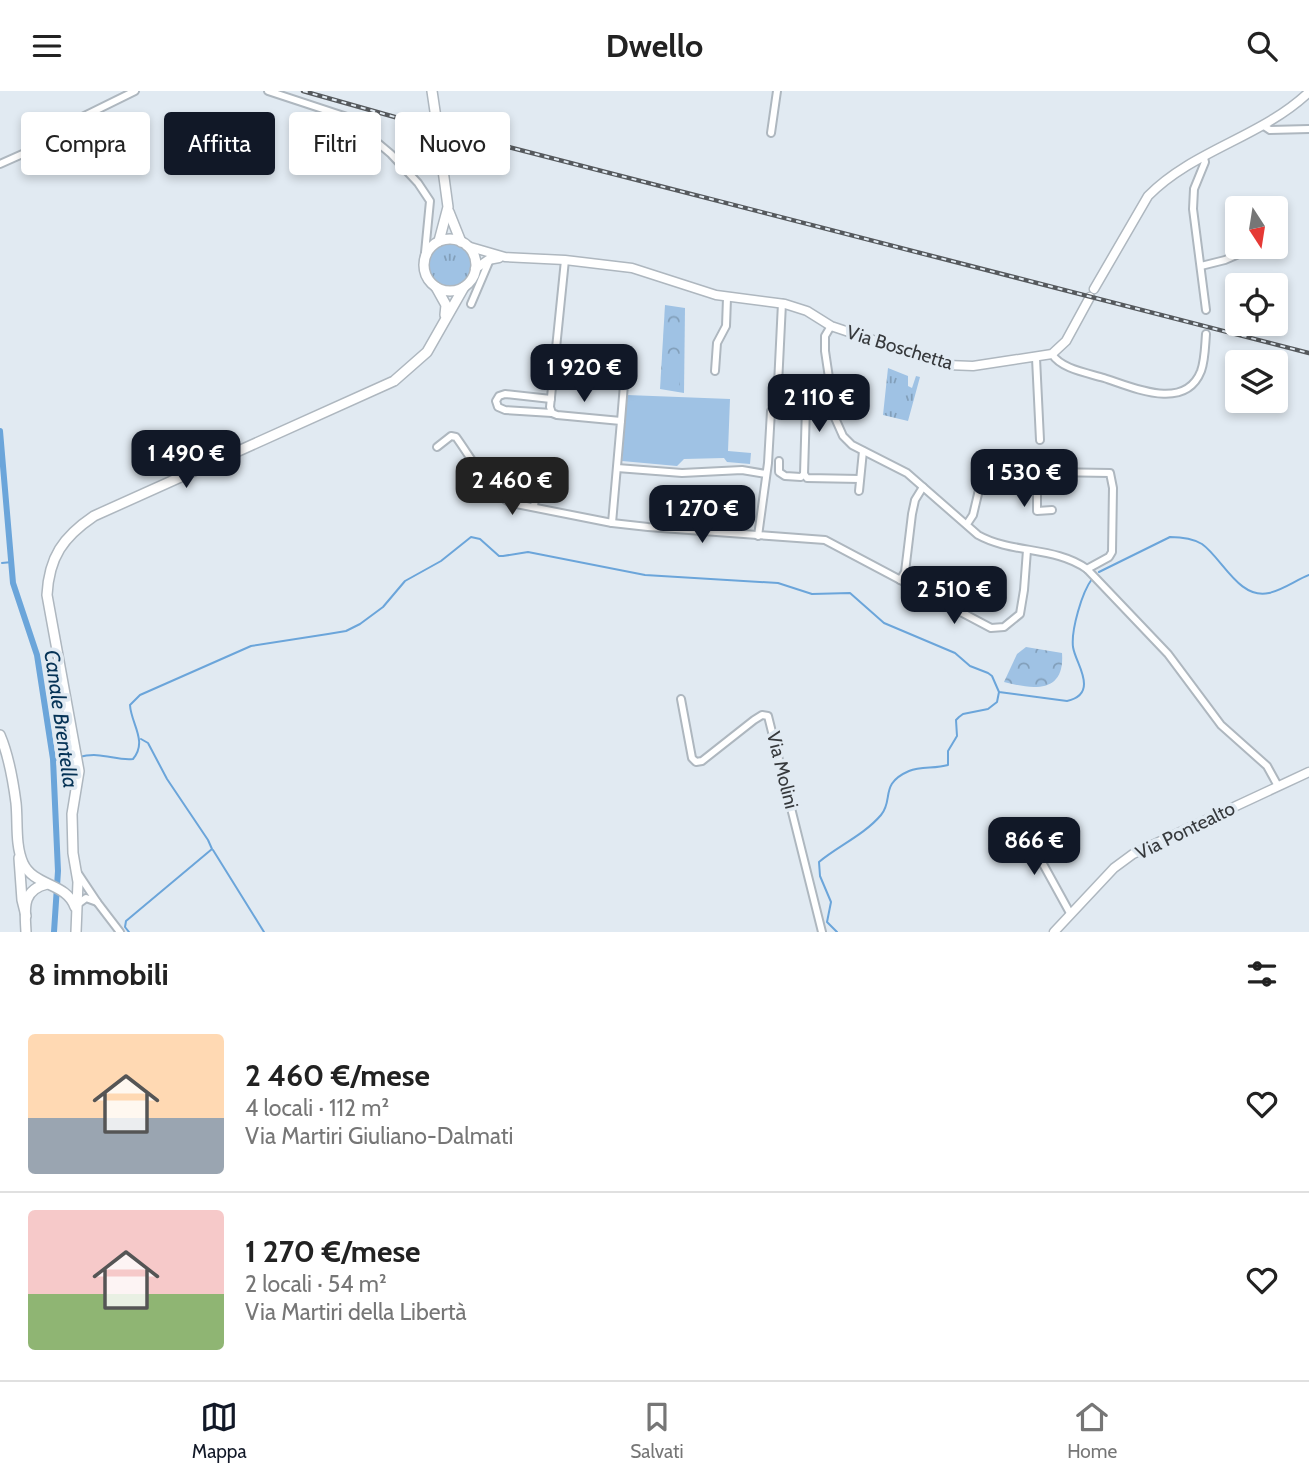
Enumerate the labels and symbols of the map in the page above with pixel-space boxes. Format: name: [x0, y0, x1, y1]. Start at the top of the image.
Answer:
north arrow: [1225, 196, 1288, 259]
street label: Via Boschetta: [844, 320, 956, 375]
pin: 1 920 €: [519, 345, 649, 404]
pin: 2 110 €: [754, 375, 884, 434]
pin: 1 490 €: [121, 431, 251, 490]
pin: 1 530 €: [959, 449, 1089, 509]
pin: 2 460 €: [447, 457, 577, 517]
pin: 1 270 €: [637, 485, 767, 545]
pin: 2 510 €: [889, 567, 1019, 626]
water label: Canale Brentella: [39, 648, 84, 790]
street label: Via Molini: [762, 729, 803, 811]
street label: Via Pontealto: [1132, 796, 1239, 864]
pin: 866 €: [985, 817, 1083, 877]

